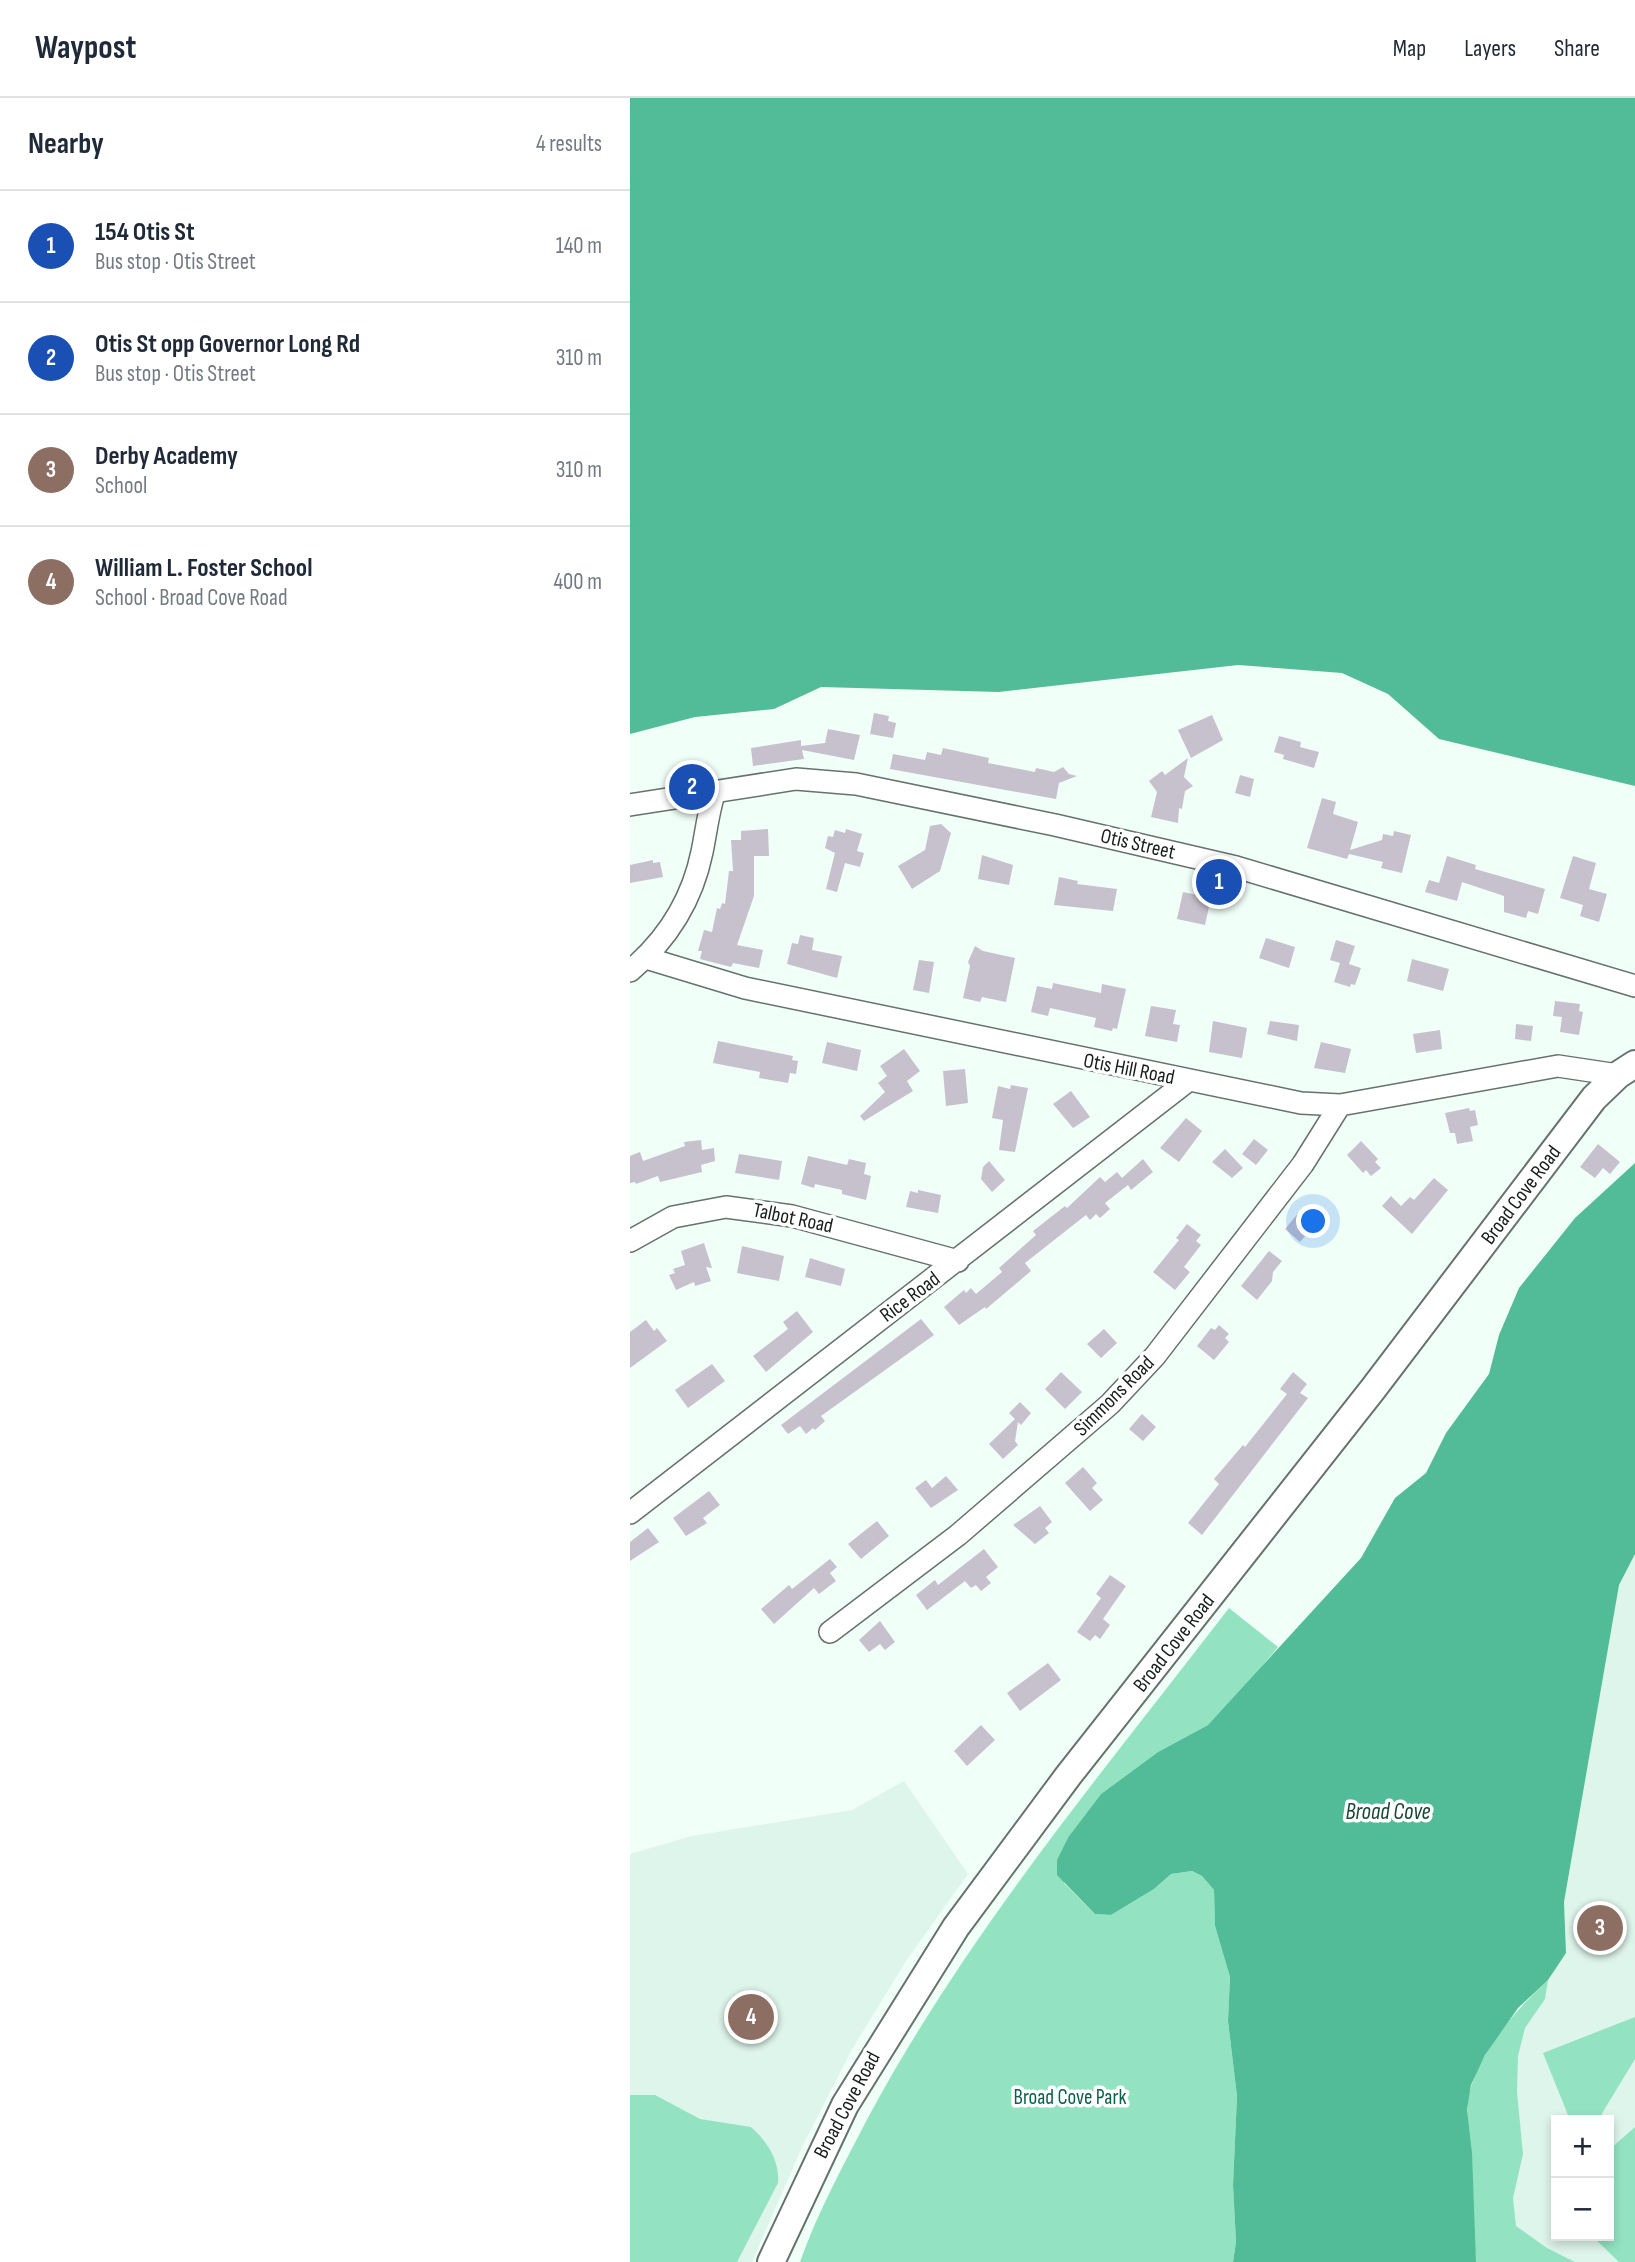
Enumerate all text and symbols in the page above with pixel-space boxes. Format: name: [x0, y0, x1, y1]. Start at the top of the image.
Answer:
text: Waypost: [35, 28, 136, 68]
text: Map: [1393, 34, 1426, 63]
text: Layers: [1464, 34, 1516, 63]
text: Share: [1554, 34, 1600, 63]
text: Nearby: [28, 126, 104, 162]
text: 4 results: [536, 130, 602, 158]
text: 154 Otis St: [95, 217, 195, 248]
text: 1: [46, 232, 56, 260]
text: 140 m: [556, 232, 602, 260]
text: Bus stop · Otis Street: [95, 248, 256, 276]
text: Otis St opp Governor Long Rd: [95, 329, 360, 360]
text: 2: [46, 344, 56, 372]
text: 310 m: [556, 344, 602, 372]
text: Bus stop · Otis Street: [95, 360, 256, 388]
text: Derby Academy: [95, 441, 238, 472]
text: 3: [46, 456, 56, 484]
text: 310 m: [556, 456, 602, 484]
text: School: [95, 472, 147, 500]
text: William L. Foster School: [95, 553, 312, 584]
text: 4: [46, 568, 56, 596]
text: 400 m: [553, 568, 602, 596]
text: School · Broad Cove Road: [95, 584, 288, 612]
pin: 2: [669, 761, 715, 813]
street label: Otis Street: [1098, 823, 1178, 865]
pin: 1: [1196, 856, 1242, 908]
street label: Otis Hill Road: [1081, 1048, 1177, 1090]
street label: Broad Cove Road: [1476, 1141, 1566, 1249]
street label: Talbot Road: [751, 1197, 835, 1239]
your location: [1296, 1204, 1330, 1238]
street label: Rice Road: [875, 1266, 945, 1328]
street label: Simmons Road: [1069, 1351, 1159, 1441]
street label: Broad Cove Road: [1128, 1589, 1220, 1697]
water label: Broad Cove: [1345, 1798, 1431, 1826]
pin: 3: [1577, 1902, 1623, 1954]
pin: 4: [728, 1991, 774, 2043]
street label: Broad Cove Road: [808, 2047, 886, 2163]
park label: Broad Cove Park: [1014, 2085, 1126, 2110]
map controls: [1551, 2115, 1614, 2241]
button: +: [1551, 2115, 1614, 2178]
button: −: [1551, 2178, 1614, 2241]

